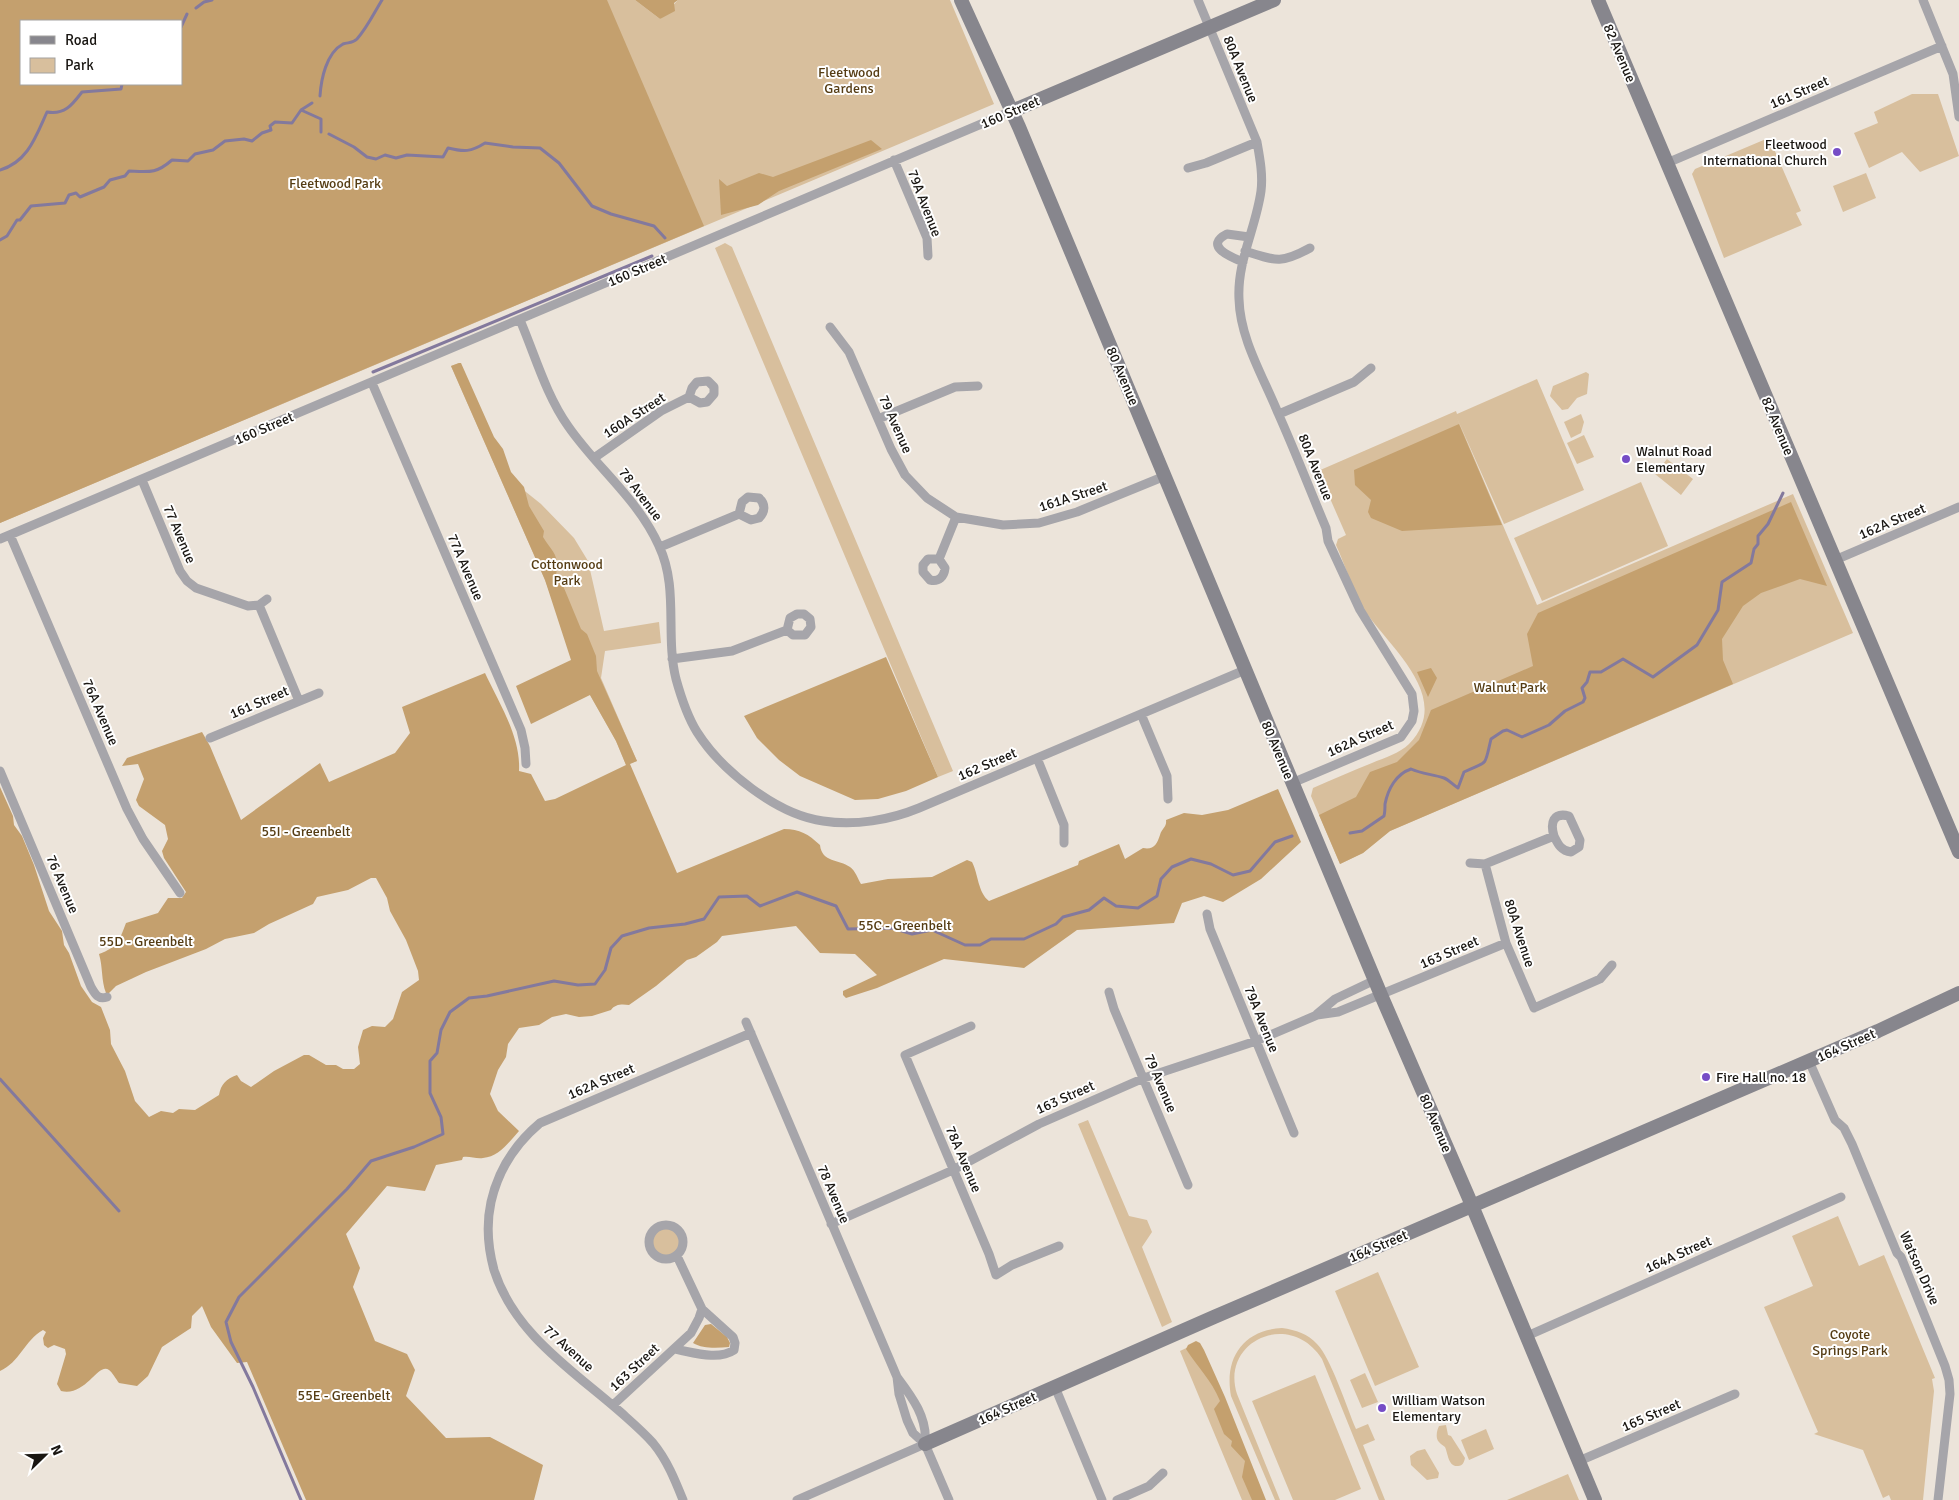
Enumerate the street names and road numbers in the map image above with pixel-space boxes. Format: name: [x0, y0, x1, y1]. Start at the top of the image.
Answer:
street label: 82 Avenue: [1600, 21, 1639, 85]
street label: 80A Avenue: [1219, 33, 1262, 105]
street label: 161 Street: [1767, 72, 1831, 112]
street label: 160 Street: [978, 92, 1042, 132]
street label: 79A Avenue: [904, 167, 945, 239]
street label: 160 Street: [605, 250, 669, 290]
street label: 80 Avenue: [1103, 344, 1142, 408]
street label: 160A Street: [600, 389, 669, 442]
street label: 79 Avenue: [875, 392, 916, 456]
street label: 82 Avenue: [1758, 394, 1797, 458]
street label: 160 Street: [232, 408, 296, 448]
street label: 80A Avenue: [1294, 431, 1337, 503]
street label: 78 Avenue: [615, 464, 666, 524]
street label: 161A Street: [1037, 477, 1110, 516]
street label: 162A Street: [1856, 500, 1928, 543]
street label: 77 Avenue: [160, 502, 199, 566]
street label: 77A Avenue: [444, 531, 487, 603]
street label: 76A Avenue: [79, 676, 122, 748]
street label: 161 Street: [227, 682, 291, 722]
street label: 162A Street: [1324, 716, 1396, 761]
street label: 80 Avenue: [1258, 718, 1297, 782]
street label: 162 Street: [955, 744, 1019, 784]
street label: 76 Avenue: [43, 852, 82, 916]
street label: 80A Avenue: [1501, 897, 1539, 969]
street label: 163 Street: [1417, 932, 1481, 972]
street label: 79A Avenue: [1240, 983, 1283, 1055]
street label: 164 Street: [1814, 1025, 1878, 1066]
street label: 79 Avenue: [1141, 1051, 1180, 1115]
street label: 162A Street: [565, 1060, 637, 1103]
street label: 163 Street: [1033, 1077, 1097, 1118]
street label: 80 Avenue: [1416, 1091, 1455, 1155]
street label: 78A Avenue: [942, 1123, 985, 1195]
street label: 78 Avenue: [814, 1162, 853, 1226]
street label: 164 Street: [1346, 1226, 1410, 1266]
street label: Watson Drive: [1896, 1229, 1943, 1308]
street label: 164A Street: [1642, 1232, 1714, 1277]
street label: 77 Avenue: [540, 1321, 597, 1375]
street label: 163 Street: [606, 1340, 663, 1395]
street label: 164 Street: [975, 1388, 1039, 1429]
street label: 165 Street: [1619, 1395, 1683, 1435]

